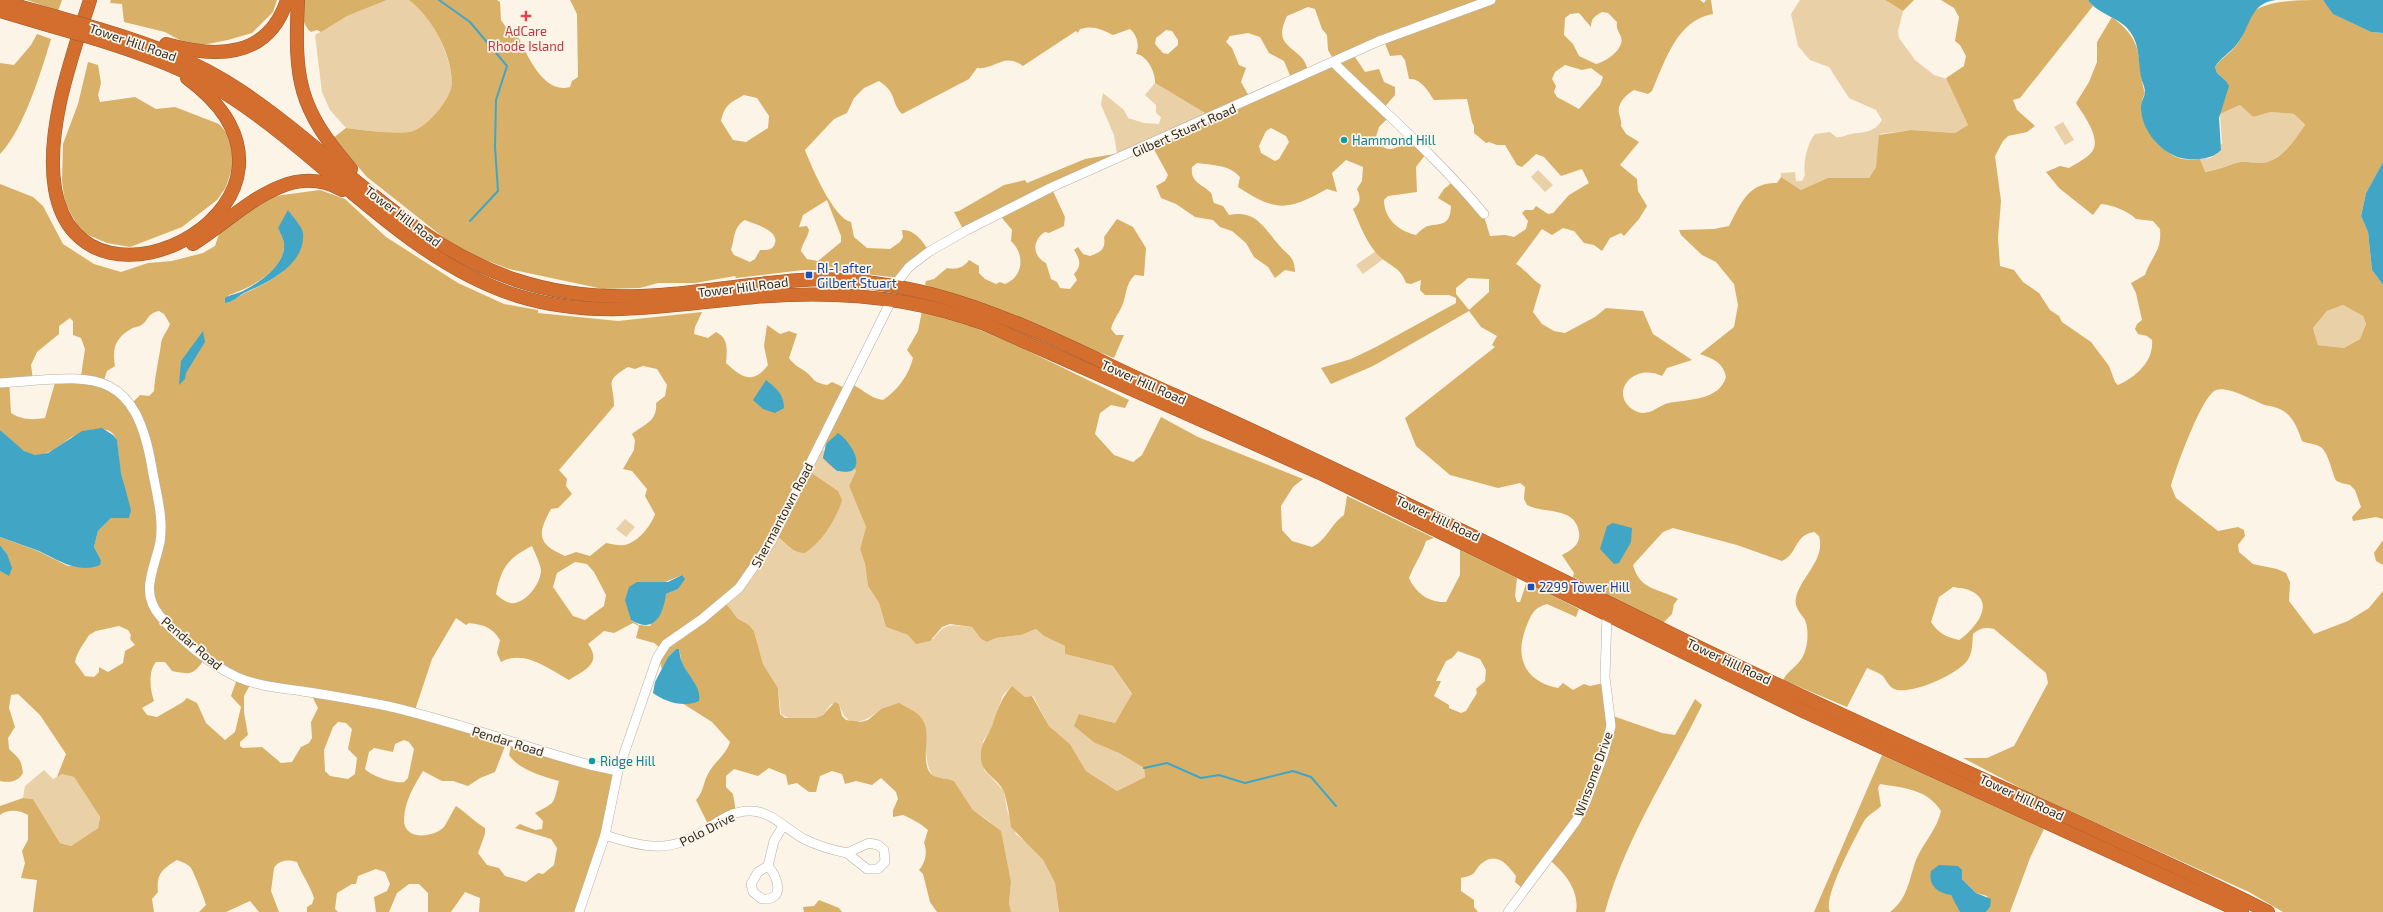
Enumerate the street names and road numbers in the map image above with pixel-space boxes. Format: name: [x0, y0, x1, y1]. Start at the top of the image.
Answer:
street label: Tower Hill Road: [87, 20, 179, 64]
street label: Gilbert Stuart Road: [1129, 100, 1239, 160]
street label: Tower Hill Road: [362, 182, 444, 250]
street label: Tower Hill Road: [697, 274, 789, 300]
street label: Tower Hill Road: [1099, 356, 1189, 408]
street label: Shermantown Road: [748, 460, 816, 570]
street label: Tower Hill Road: [1393, 492, 1483, 544]
street label: Pendar Road: [158, 613, 226, 673]
street label: Tower Hill Road: [1684, 635, 1774, 687]
street label: Pendar Road: [470, 722, 546, 760]
street label: Winsome Drive: [1570, 729, 1616, 819]
street label: Tower Hill Road: [1977, 771, 2067, 823]
street label: Polo Drive: [677, 808, 737, 850]

